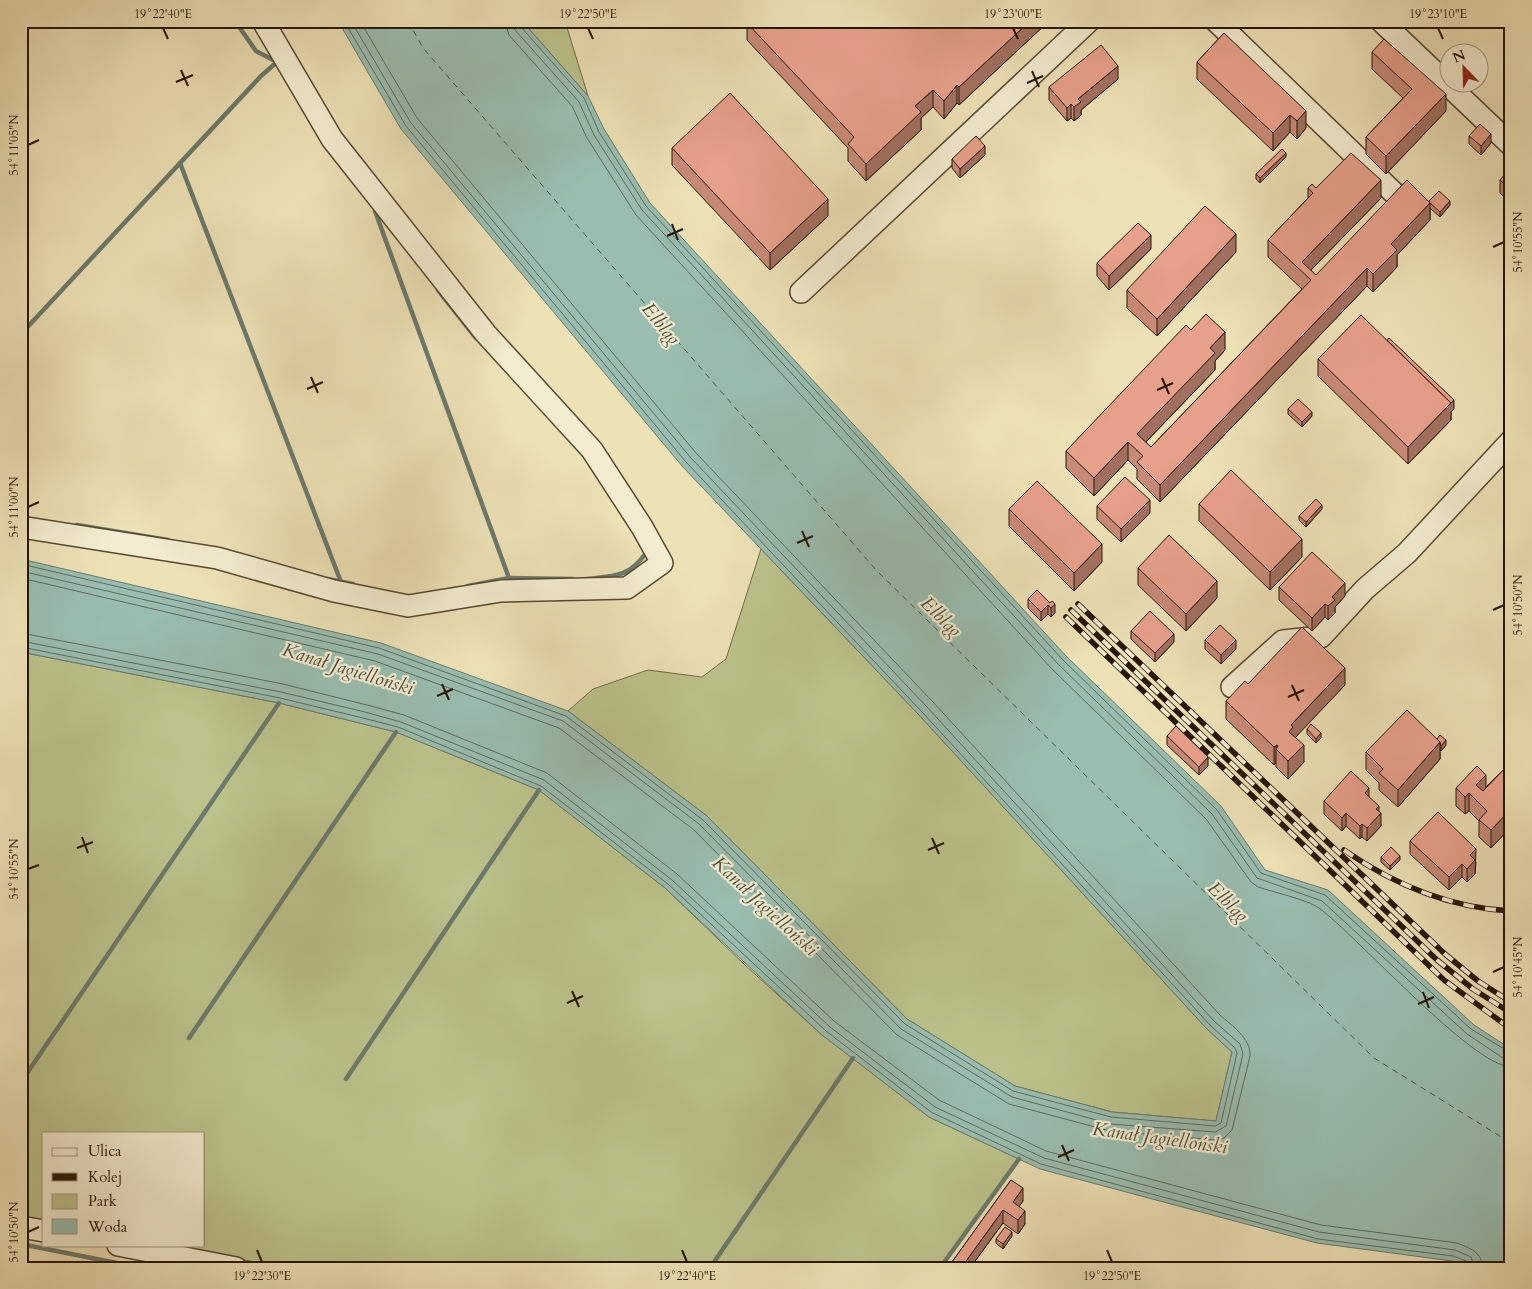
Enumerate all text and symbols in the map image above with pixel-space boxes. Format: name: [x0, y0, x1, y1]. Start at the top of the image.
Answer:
text: 19°22'40"E: [134, 6, 192, 22]
text: 19°22'50"E: [559, 6, 617, 22]
text: 19°23'00"E: [984, 6, 1042, 22]
text: 19°23'10"E: [1409, 6, 1467, 22]
north arrow: [1440, 42, 1490, 92]
text: N: [1450, 45, 1468, 68]
text: 54°11'05"N: [6, 114, 22, 175]
text: 54°10'55"N: [1510, 211, 1526, 272]
water label: Elbląg: [636, 297, 687, 351]
text: 54°11'00"N: [6, 476, 22, 537]
text: 54°10'50"N: [1510, 574, 1526, 635]
water label: Elbląg: [915, 591, 968, 644]
water label: Kanał Jagielloński: [279, 637, 418, 702]
text: 54°10'55"N: [6, 838, 22, 899]
water label: Kanał Jagielloński: [706, 850, 824, 962]
water label: Elbląg: [1202, 876, 1255, 929]
text: 54°10'45"N: [1510, 936, 1526, 997]
water label: Kanał Jagielloński: [1091, 1116, 1230, 1160]
legend: [42, 1132, 205, 1246]
text: Ulica: [88, 1141, 122, 1161]
text: Kolej: [88, 1167, 122, 1187]
text: Park: [88, 1191, 117, 1211]
text: 54°10'50"N: [6, 1201, 22, 1262]
text: Woda: [87, 1217, 128, 1237]
text: 19°22'30"E: [233, 1268, 291, 1284]
text: 19°22'40"E: [658, 1268, 716, 1284]
text: 19°22'50"E: [1083, 1268, 1141, 1284]

